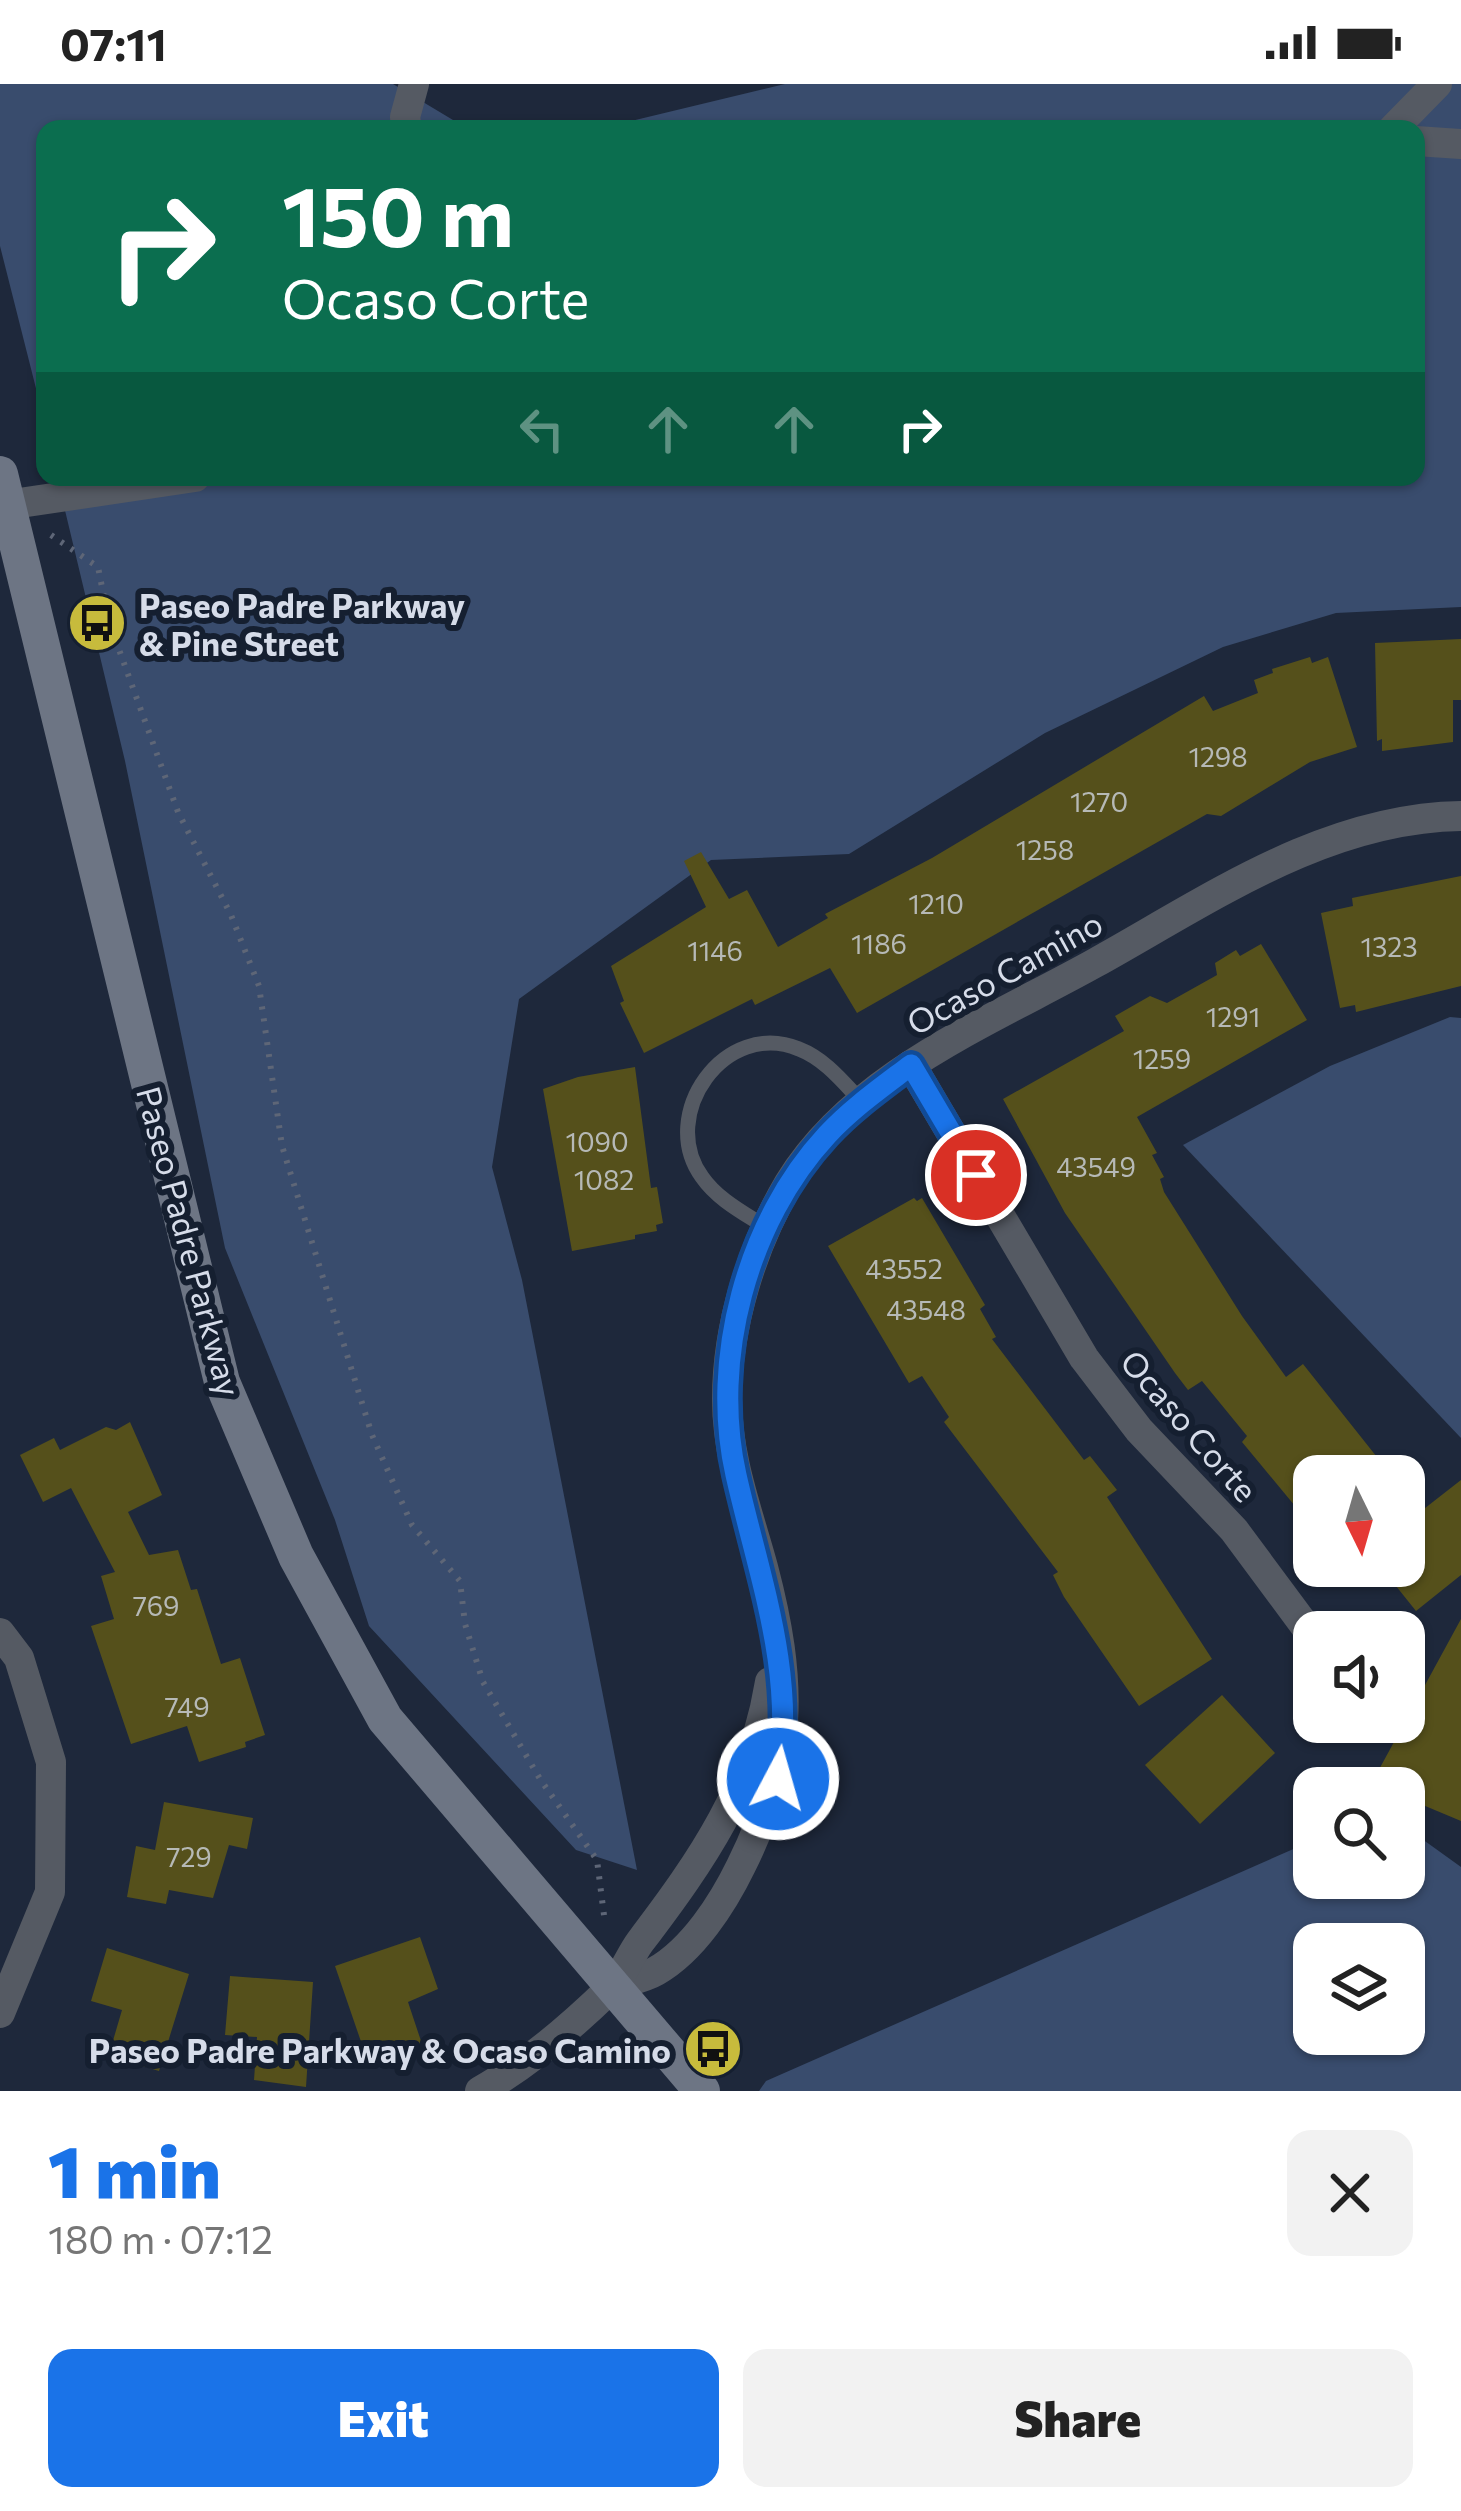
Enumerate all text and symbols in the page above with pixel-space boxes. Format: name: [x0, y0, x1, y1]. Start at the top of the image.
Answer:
text: 07:11: [60, 15, 167, 70]
text: 150 m: [282, 162, 514, 264]
icon: right: [84, 168, 240, 324]
text: Ocaso Corte: [282, 264, 589, 330]
icon: left: [509, 396, 575, 462]
icon: ahead: [635, 396, 701, 462]
icon: ahead: [761, 396, 827, 462]
icon: right: [887, 396, 953, 462]
place label: Paseo Padre Parkway & Pine Street: [139, 584, 465, 663]
bus stop icon: Paseo Padre Parkway & Pine Street: [66, 592, 128, 654]
house number: 1298: [1188, 740, 1248, 773]
house number: 1270: [1070, 785, 1128, 818]
house number: 1258: [1016, 833, 1074, 866]
house number: 1210: [908, 887, 964, 920]
street label: Ocaso Camino: [899, 901, 1109, 1043]
house number: 1186: [851, 927, 907, 960]
house number: 1323: [1360, 930, 1418, 963]
house number: 1146: [687, 934, 743, 967]
house number: 1291: [1206, 1000, 1260, 1033]
house number: 1259: [1133, 1042, 1191, 1075]
street label: Paseo Padre Parkway: [129, 1082, 251, 1400]
pin: [925, 1124, 1027, 1226]
house number: 1090: [565, 1125, 629, 1158]
icon: arrive: [943, 1142, 1009, 1208]
house number: 43549: [1056, 1150, 1136, 1183]
house number: 1082: [574, 1163, 634, 1196]
house number: 43552: [865, 1252, 943, 1285]
house number: 43548: [886, 1293, 966, 1326]
street label: Ocaso Corte: [1113, 1341, 1267, 1509]
north arrow: [1293, 1455, 1425, 1587]
map controls: [1293, 1455, 1425, 2055]
house number: 769: [133, 1589, 179, 1622]
button: sound: [1293, 1611, 1425, 1743]
house number: 749: [164, 1690, 210, 1723]
position arrow: [715, 1716, 841, 1842]
button: search: [1293, 1767, 1425, 1899]
house number: 729: [166, 1840, 212, 1873]
button: layers: [1293, 1923, 1425, 2055]
bus stop icon: Paseo Padre Parkway & Ocaso Camino: [682, 2018, 744, 2080]
place label: Paseo Padre Parkway & Ocaso Camino: [89, 2029, 671, 2070]
text: 1 min: [48, 2125, 221, 2213]
button: close: [1287, 2130, 1413, 2256]
text: 180 m · 07:12: [48, 2214, 273, 2262]
button: Exit: [48, 2349, 719, 2487]
button: Share: [743, 2349, 1413, 2487]

